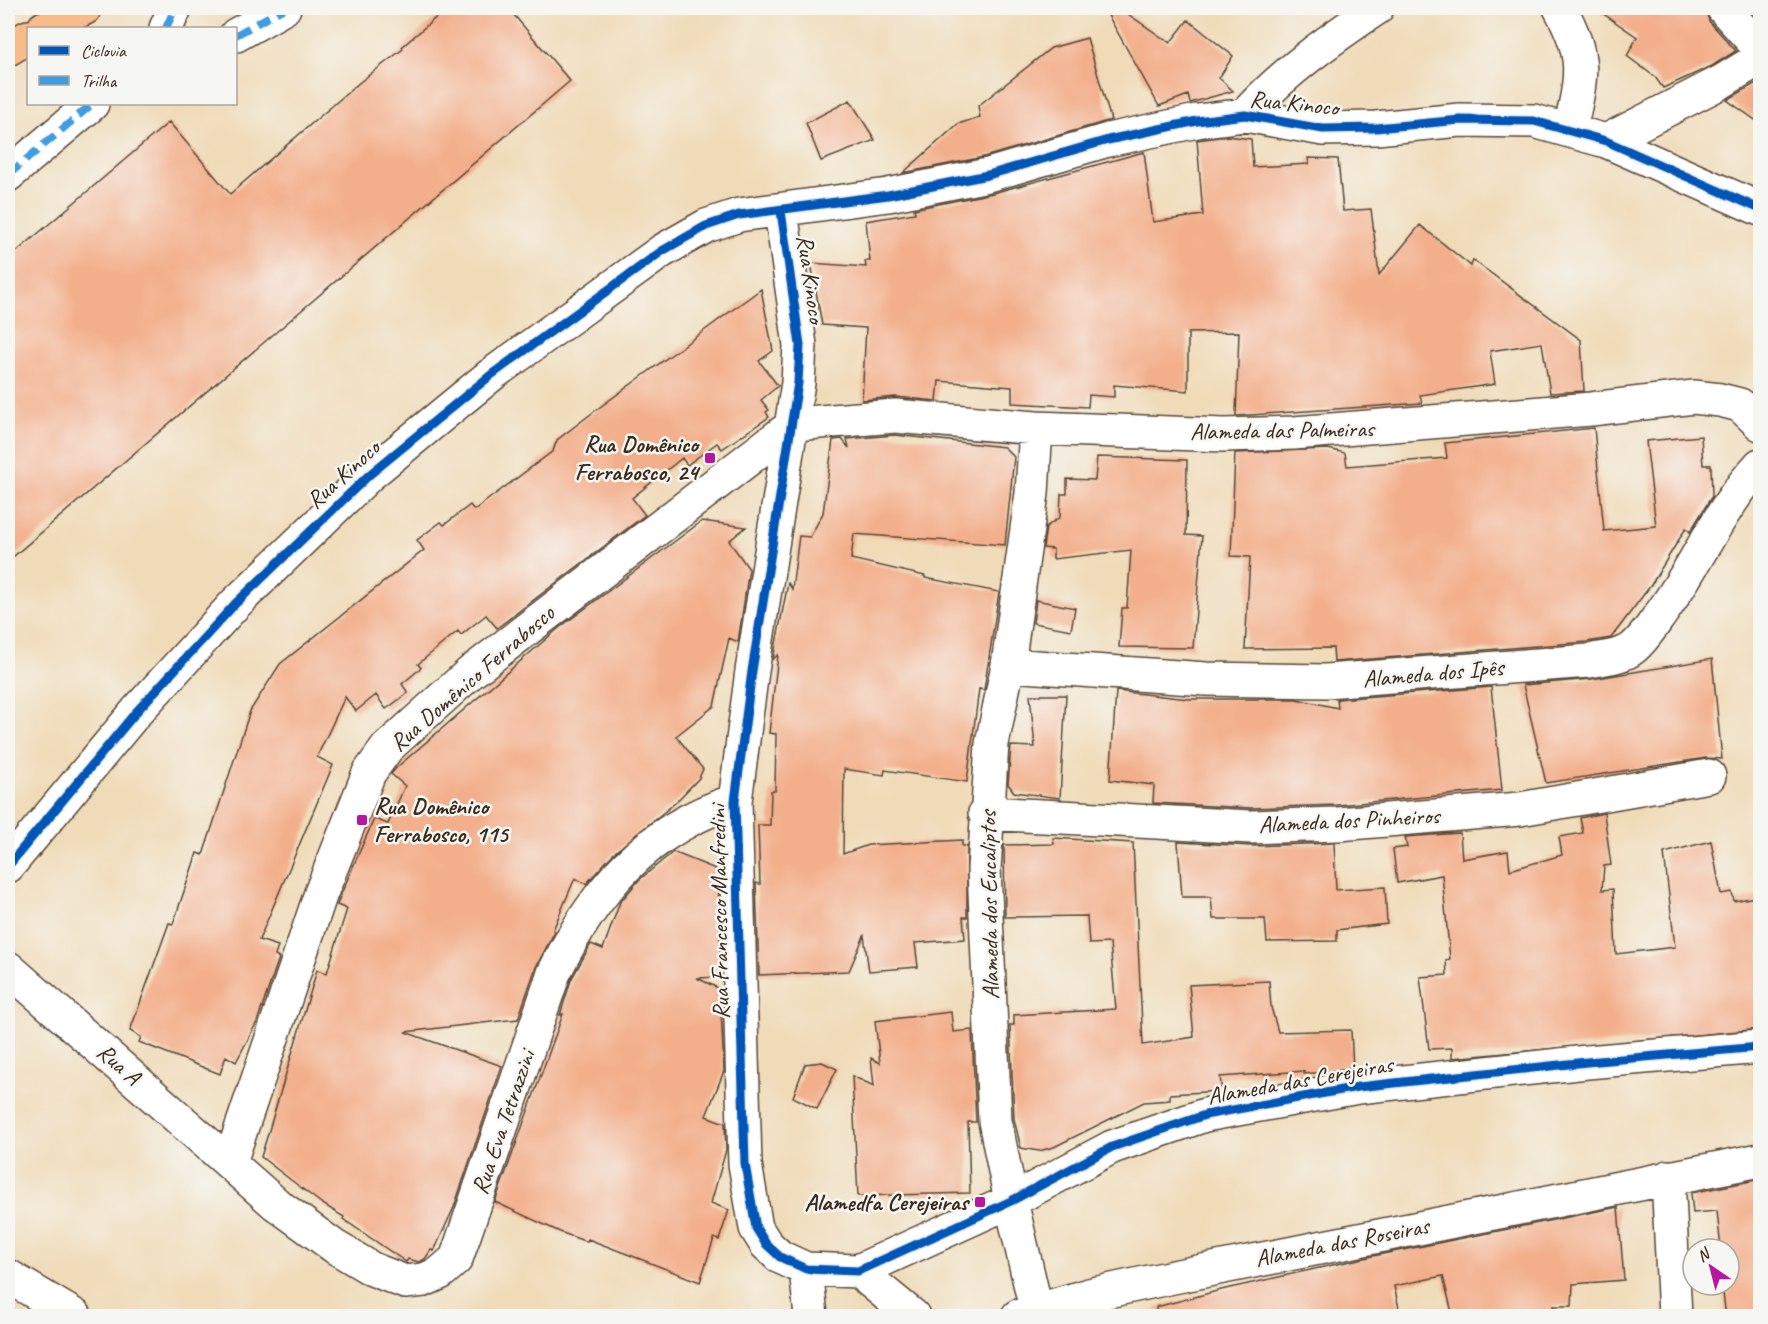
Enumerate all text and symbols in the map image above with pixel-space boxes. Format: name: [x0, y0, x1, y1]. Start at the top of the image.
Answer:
legend: [27, 27, 237, 105]
text: Ciclovia: [81, 40, 127, 62]
text: Trilha: [81, 70, 118, 92]
street label: Rua Kinoco: [1248, 83, 1342, 123]
street label: Rua Kinoco: [790, 233, 832, 328]
street label: Alameda das Palmeiras: [1190, 413, 1376, 447]
place label: Rua Domênico Ferrabosco, 24: [575, 429, 701, 487]
street label: Rua Kinoco: [300, 431, 388, 515]
marker: Rua Domênico Ferrabosco, 24: [703, 451, 717, 465]
street label: Rua Domênico Ferrabosco: [383, 597, 562, 758]
street label: Alameda dos Ipês: [1362, 652, 1507, 694]
place label: Rua Domênico Ferrabosco, 115: [374, 791, 510, 849]
street label: Alameda dos Pinheiros: [1258, 800, 1442, 840]
street label: Rua Francesco Manfredini: [702, 801, 736, 1020]
street label: Alameda dos Eucaliptos: [972, 808, 1006, 1000]
marker: Rua Domênico Ferrabosco, 115: [355, 813, 369, 827]
street label: Rua A: [91, 1037, 148, 1092]
street label: Rua Eva Tetrazzini: [464, 1044, 542, 1198]
street label: Alameda das Cerejeiras: [1205, 1049, 1397, 1111]
place label: Alamedfa Cerejeiras: [805, 1187, 971, 1217]
marker: Alamedfa Cerejeiras: [973, 1195, 987, 1209]
street label: Alameda das Roseiras: [1253, 1210, 1433, 1274]
north arrow: [1681, 1237, 1741, 1297]
text: N: [1693, 1243, 1715, 1267]

